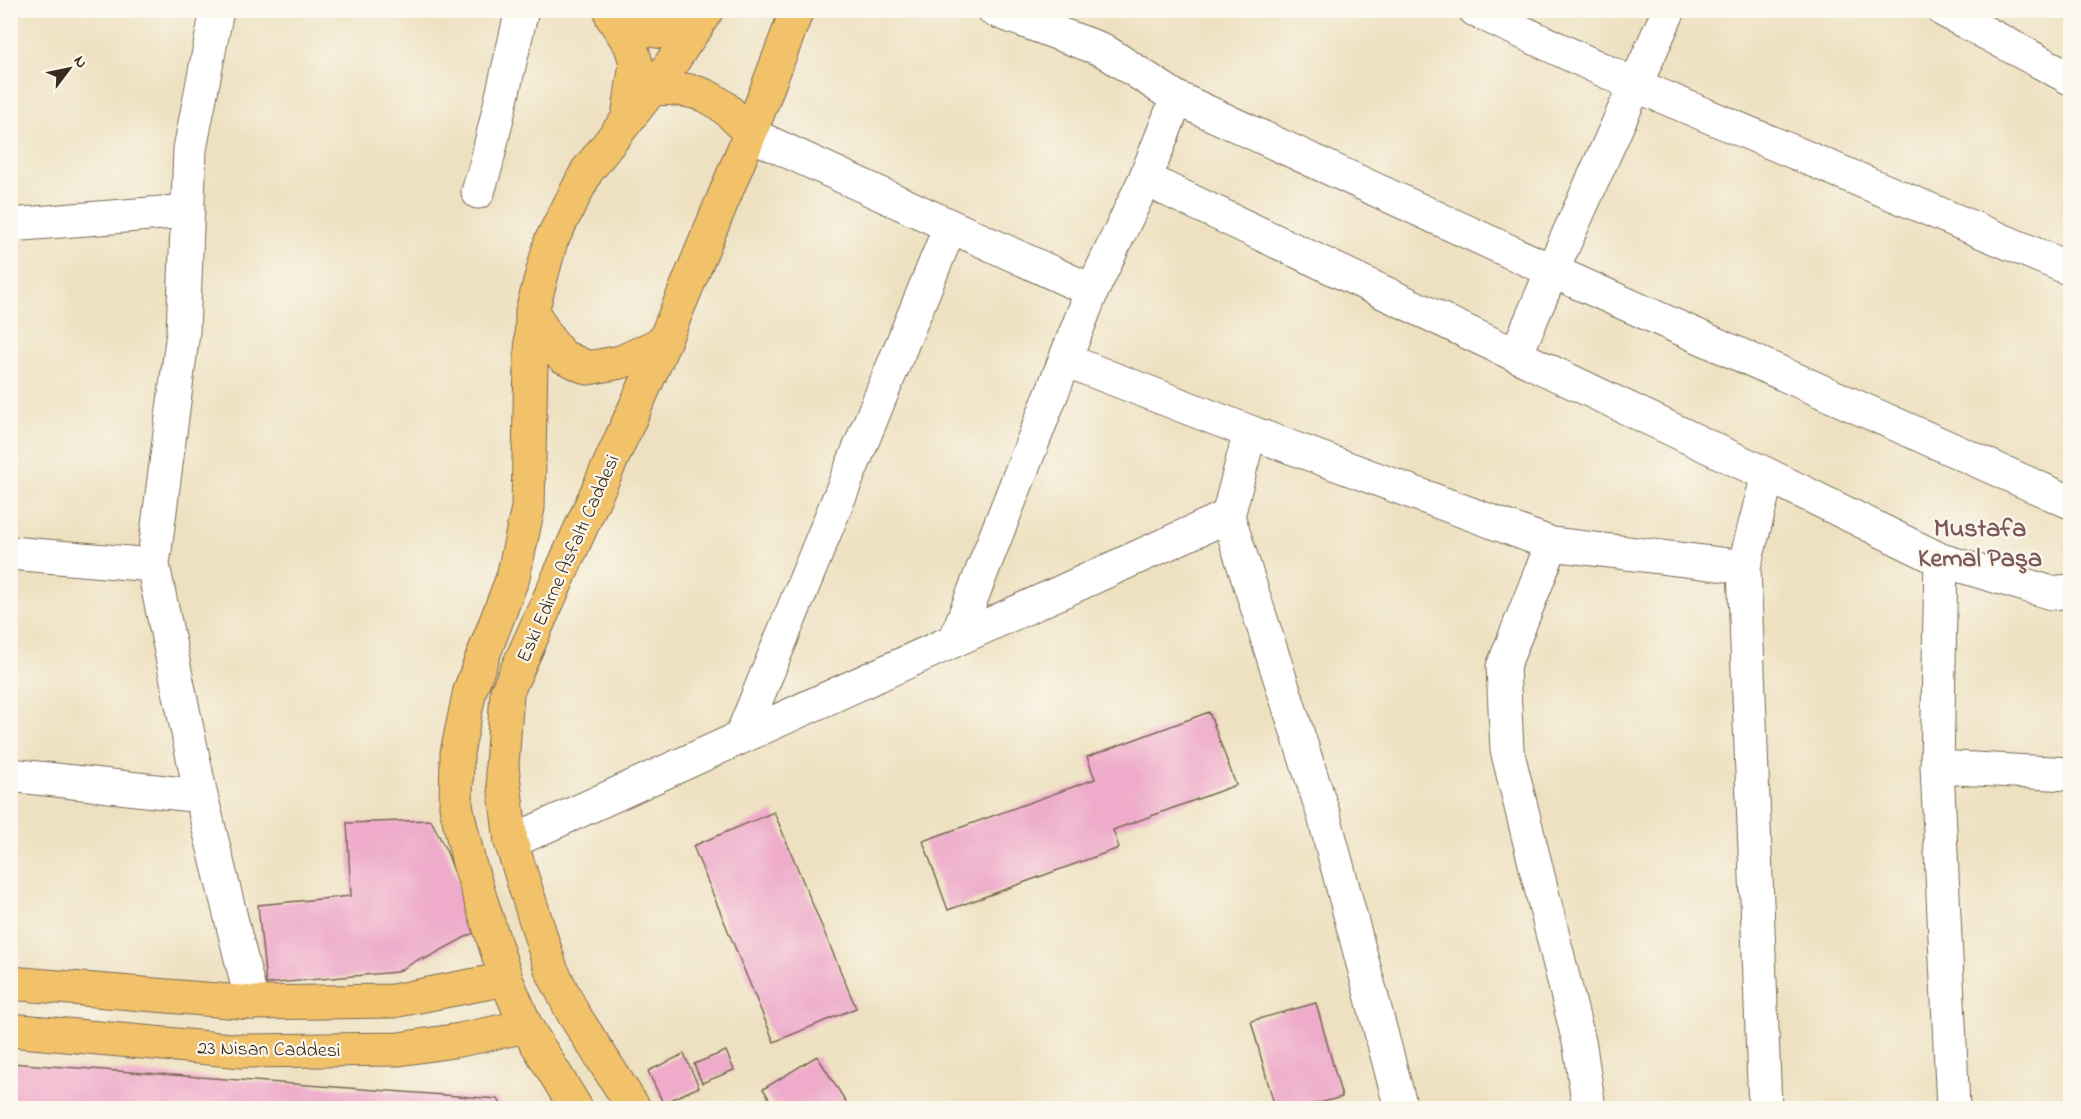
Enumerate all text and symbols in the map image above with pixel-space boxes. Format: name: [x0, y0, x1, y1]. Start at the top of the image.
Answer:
north arrow: [39, 39, 99, 99]
text: N: [67, 51, 93, 73]
street label: Eski Edirne Asfaltı Caddesi: [510, 450, 628, 668]
district label: Mustafa Kemal Paşa: [1918, 511, 2042, 579]
street label: 23 Nisan Caddesi: [197, 1035, 341, 1066]

